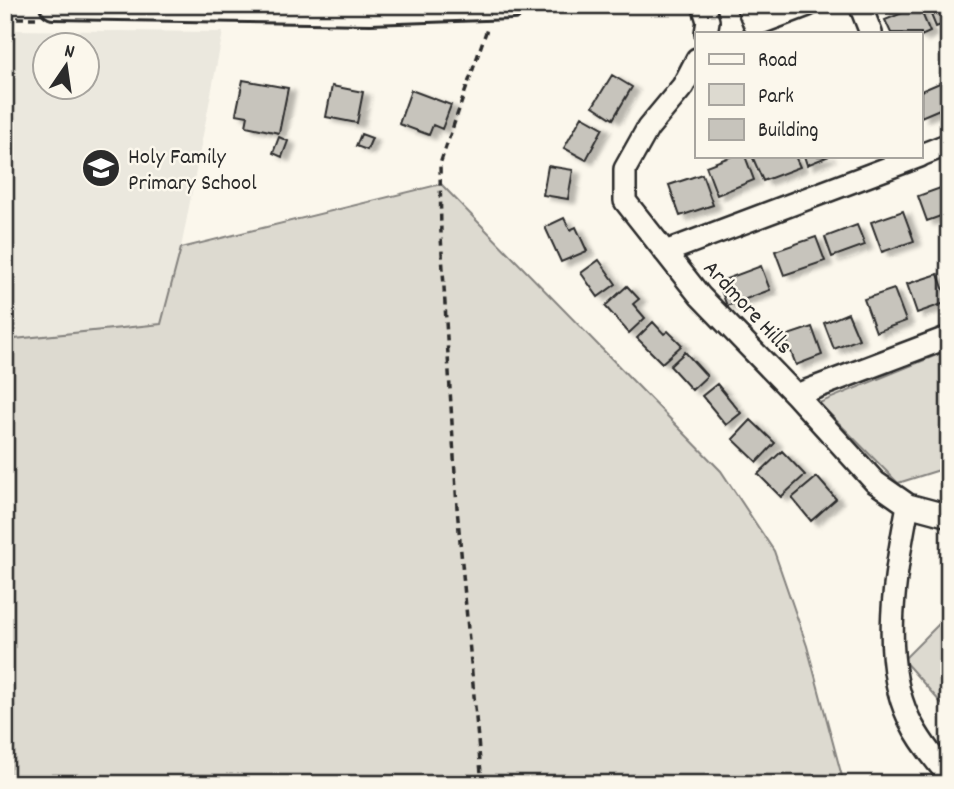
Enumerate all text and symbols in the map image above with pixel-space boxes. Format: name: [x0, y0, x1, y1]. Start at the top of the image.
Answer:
north arrow: [32, 32, 102, 102]
legend: [695, 32, 922, 158]
text: N: [61, 39, 77, 67]
text: Road: [758, 47, 797, 77]
text: Park: [758, 83, 794, 113]
text: Building: [758, 117, 818, 147]
place label: Holy Family Primary School: [128, 142, 257, 201]
school or university icon: Holy Family Primary School: [80, 147, 122, 189]
street label: Ardmore Hills: [694, 254, 799, 363]

